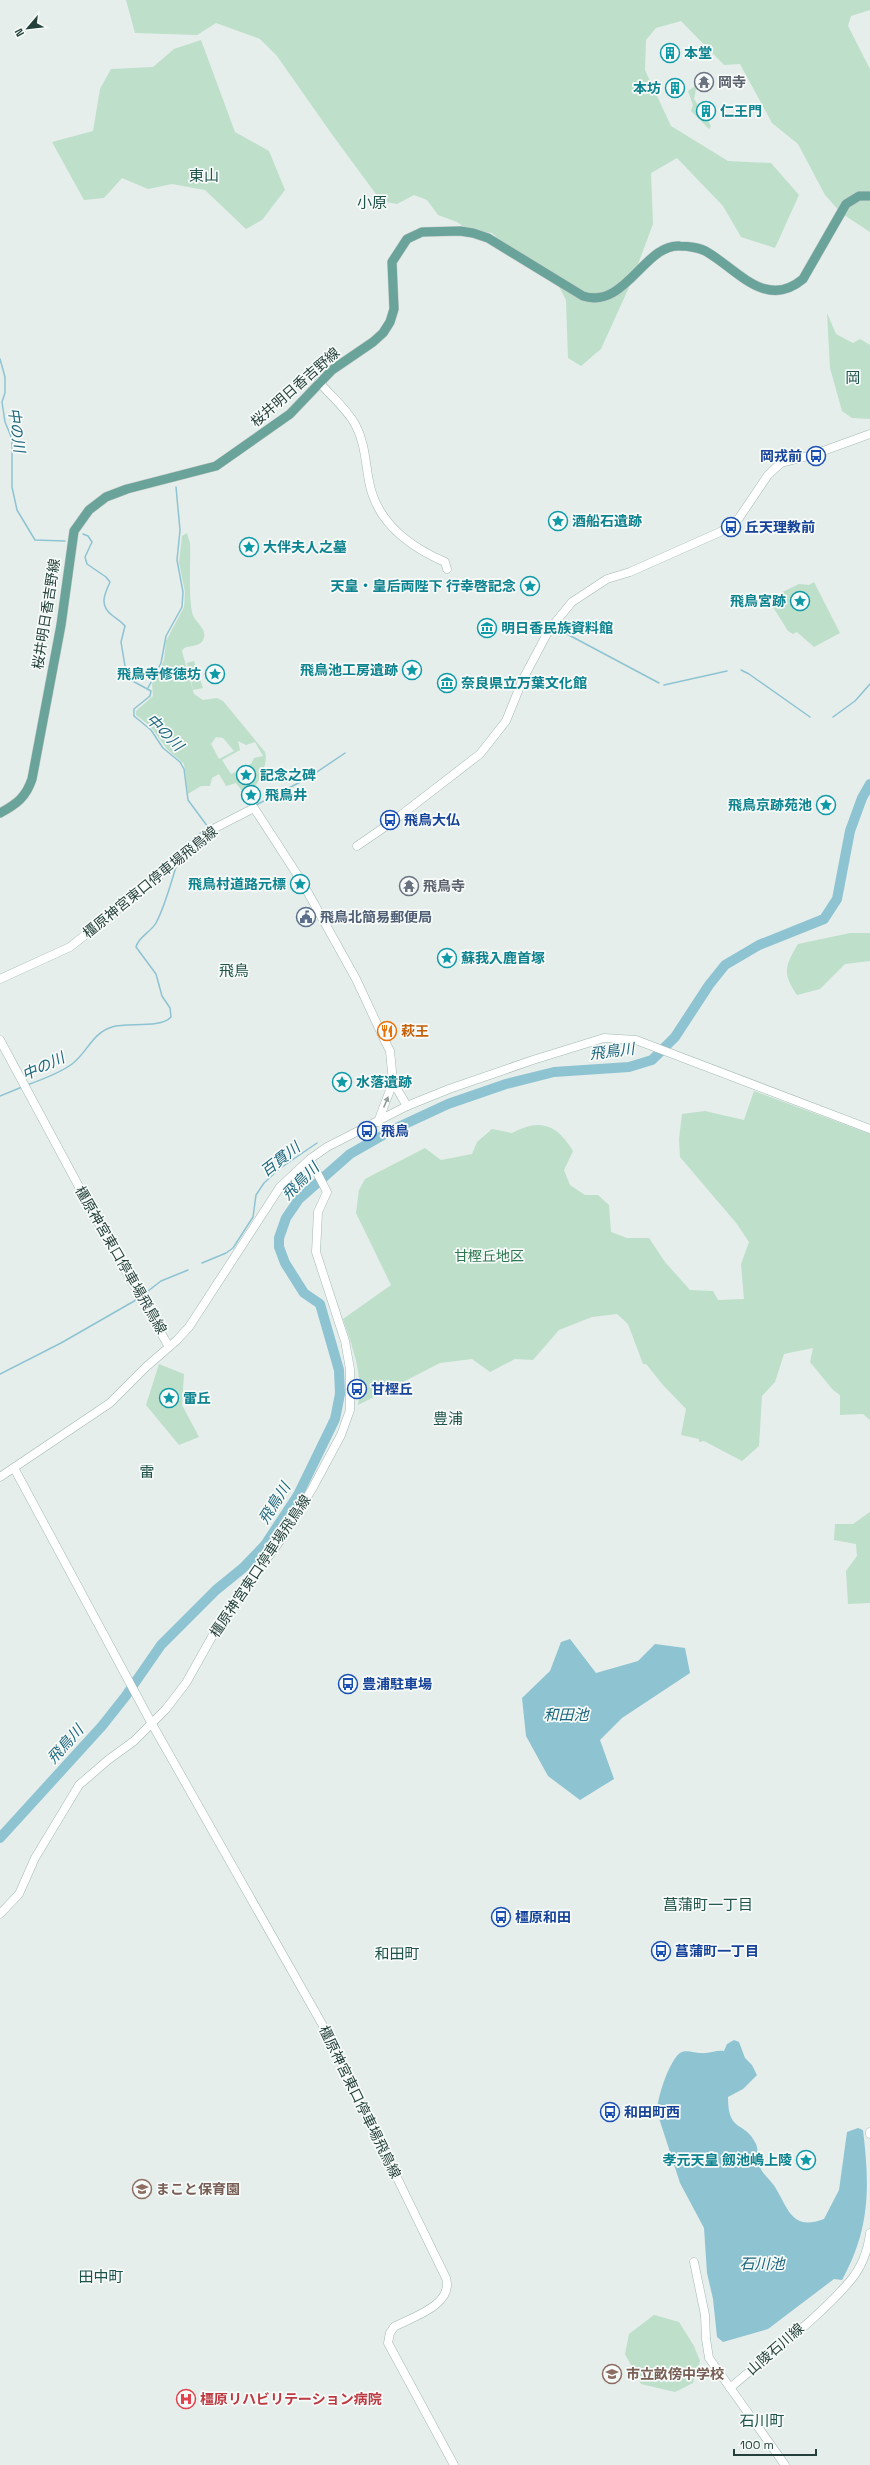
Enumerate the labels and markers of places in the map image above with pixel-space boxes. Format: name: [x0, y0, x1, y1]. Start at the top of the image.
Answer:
building icon: 本堂: [659, 42, 681, 64]
place label: 本堂: [684, 44, 712, 62]
temple icon: 岡寺: [693, 71, 715, 93]
place label: 岡寺: [718, 73, 746, 91]
building icon: 本坊: [664, 77, 686, 99]
place label: 本坊: [633, 79, 661, 97]
building icon: 仁王門: [695, 100, 717, 122]
place label: 仁王門: [720, 102, 762, 120]
bus stop icon: 岡戎前: [805, 445, 827, 467]
place label: 岡戎前: [760, 447, 802, 465]
place icon: 酒船石遺跡: [547, 510, 569, 532]
place label: 酒船石遺跡: [572, 512, 642, 530]
bus stop icon: 丘天理教前: [720, 516, 742, 538]
place label: 丘天理教前: [745, 518, 815, 536]
place icon: 大伴夫人之墓: [238, 536, 260, 558]
place label: 大伴夫人之墓: [263, 538, 347, 556]
place icon: 天皇・皇后両陛下 行幸啓記念: [519, 575, 541, 597]
place label: 天皇・皇后両陛下 行幸啓記念: [330, 577, 516, 595]
place icon: 飛鳥宮跡: [789, 590, 811, 612]
place label: 飛鳥宮跡: [730, 592, 786, 610]
museum icon: 明日香民族資料館: [476, 617, 498, 639]
place label: 明日香民族資料館: [501, 619, 613, 637]
place icon: 飛鳥池工房遺跡: [401, 659, 423, 681]
place label: 飛鳥池工房遺跡: [300, 661, 398, 679]
place icon: 飛鳥寺修徳坊: [204, 663, 226, 685]
place label: 飛鳥寺修徳坊: [117, 665, 201, 683]
museum icon: 奈良県立万葉文化館: [436, 672, 458, 694]
place label: 奈良県立万葉文化館: [461, 674, 587, 692]
place icon: 記念之碑: [235, 764, 257, 786]
place label: 記念之碑: [260, 766, 316, 784]
place icon: 飛鳥井: [240, 784, 262, 806]
place label: 飛鳥井: [265, 786, 307, 804]
place icon: 飛鳥京跡苑池: [815, 794, 837, 816]
place label: 飛鳥京跡苑池: [728, 796, 812, 814]
bus stop icon: 飛鳥大仏: [379, 809, 401, 831]
place label: 飛鳥大仏: [404, 811, 460, 829]
place icon: 飛鳥村道路元標: [289, 873, 311, 895]
place label: 飛鳥村道路元標: [188, 875, 286, 893]
temple icon: 飛鳥寺: [398, 875, 420, 897]
place label: 飛鳥寺: [423, 877, 465, 895]
public building icon: 飛鳥北簡易郵便局: [295, 906, 317, 928]
place label: 飛鳥北簡易郵便局: [320, 908, 432, 926]
place icon: 蘇我入鹿首塚: [436, 947, 458, 969]
place label: 蘇我入鹿首塚: [461, 949, 545, 967]
restaurant icon: 萩王: [376, 1020, 398, 1042]
place label: 萩王: [401, 1022, 429, 1040]
place icon: 水落遺跡: [331, 1071, 353, 1093]
place label: 水落遺跡: [356, 1073, 412, 1091]
bus stop icon: 飛鳥: [356, 1120, 378, 1142]
place label: 飛鳥: [381, 1122, 409, 1140]
bus stop icon: 甘樫丘: [346, 1378, 368, 1400]
place label: 甘樫丘: [371, 1380, 413, 1398]
place icon: 雷丘: [158, 1387, 180, 1409]
place label: 雷丘: [183, 1389, 211, 1407]
bus stop icon: 豊浦駐車場: [337, 1673, 359, 1695]
place label: 豊浦駐車場: [362, 1675, 432, 1693]
bus stop icon: 橿原和田: [490, 1906, 512, 1928]
place label: 橿原和田: [515, 1908, 571, 1926]
bus stop icon: 菖蒲町一丁目: [650, 1940, 672, 1962]
place label: 菖蒲町一丁目: [675, 1942, 759, 1960]
bus stop icon: 和田町西: [599, 2101, 621, 2123]
place label: 和田町西: [624, 2103, 680, 2121]
place icon: 孝元天皇 劔池嶋上陵: [795, 2149, 817, 2171]
place label: 孝元天皇 劔池嶋上陵: [662, 2151, 792, 2169]
school or university icon: まこと保育園: [131, 2178, 153, 2200]
place label: まこと保育園: [156, 2180, 240, 2198]
school or university icon: 市立畝傍中学校: [601, 2363, 623, 2385]
place label: 市立畝傍中学校: [626, 2365, 724, 2383]
hospital icon: 橿原リハビリテーション病院: [175, 2388, 197, 2410]
place label: 橿原リハビリテーション病院: [200, 2390, 382, 2408]

